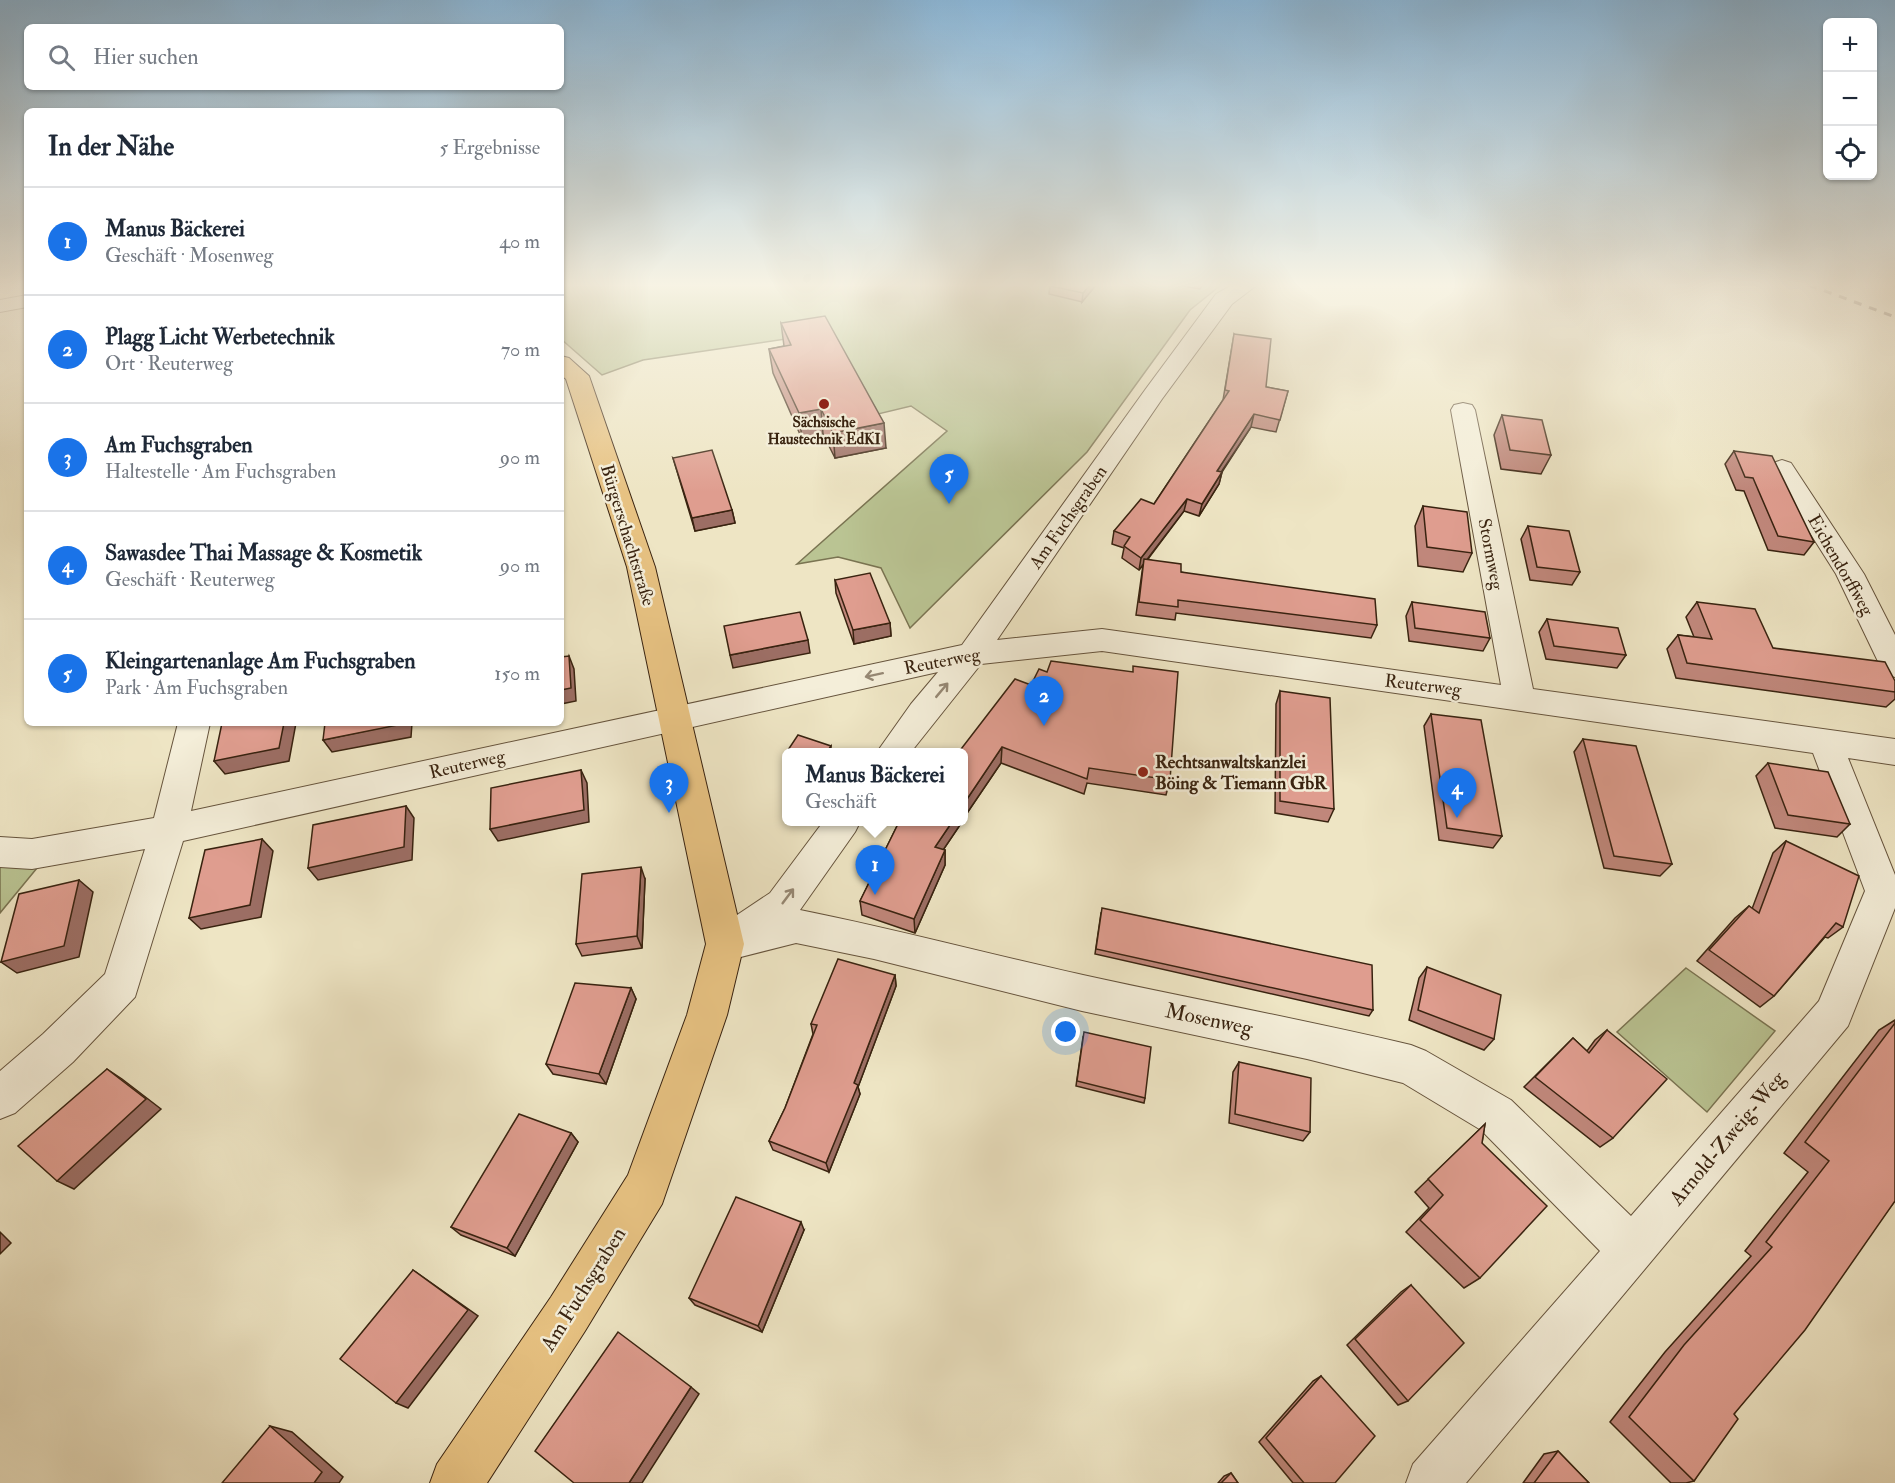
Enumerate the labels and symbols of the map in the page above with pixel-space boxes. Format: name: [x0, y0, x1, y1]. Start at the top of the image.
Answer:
marker: Sächsische Haustechnik EdKI: [817, 397, 831, 411]
place label: Sächsische Haustechnik EdKI: [767, 413, 881, 449]
pin: 5: [930, 454, 968, 504]
street label: Am Fuchsgraben: [1024, 461, 1112, 574]
street label: Bürgerschachtstraße: [595, 462, 660, 609]
street label: Eichendorffweg: [1802, 511, 1879, 621]
street label: Stormweg: [1472, 516, 1509, 593]
street label: Reuterweg: [902, 643, 983, 680]
street label: Reuterweg: [1383, 669, 1464, 702]
one-way arrow: [865, 670, 884, 681]
pin: 2: [1024, 676, 1064, 726]
one-way arrow: [935, 683, 949, 698]
street label: Reuterweg: [427, 744, 508, 784]
place label: Rechtsanwaltskanzlei Böing & Tiemann GbR: [1155, 751, 1328, 795]
pin: 3: [650, 764, 688, 813]
marker: Rechtsanwaltskanzlei Böing & Tiemann GbR: [1136, 765, 1150, 779]
pin: 4: [1438, 768, 1476, 818]
pin: 1: [856, 846, 894, 895]
one-way arrow: [782, 889, 794, 905]
street label: Mosenweg: [1163, 997, 1256, 1042]
your location: [1051, 1017, 1080, 1046]
street label: Arnold-Zweig-Weg: [1663, 1065, 1792, 1212]
street label: Am Fuchsgraben: [534, 1222, 632, 1357]

